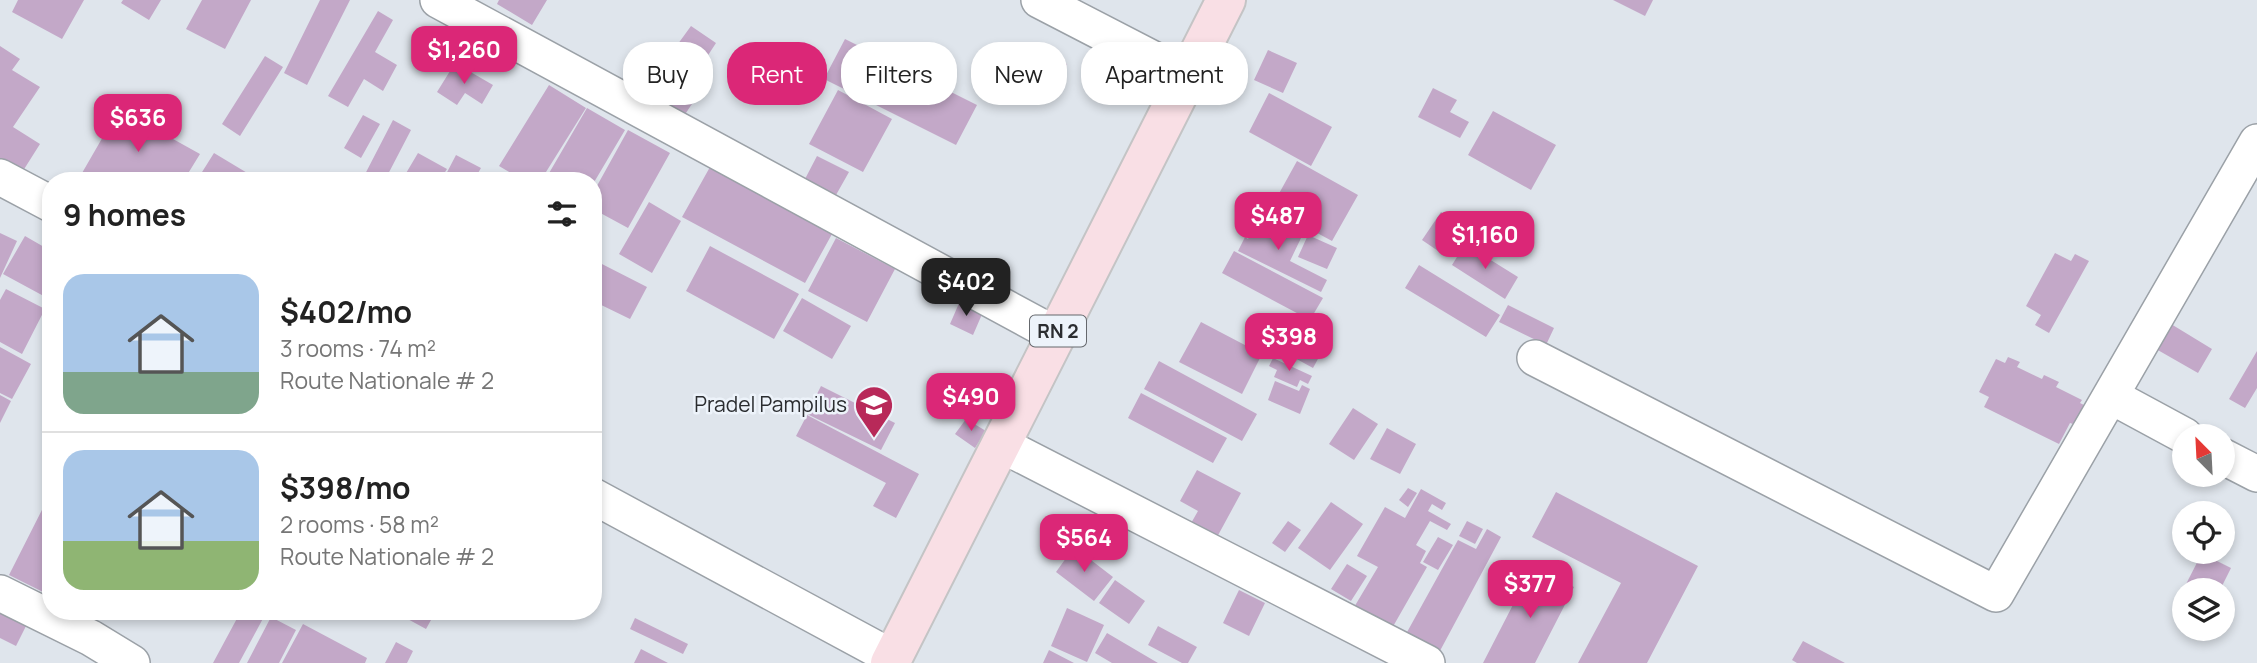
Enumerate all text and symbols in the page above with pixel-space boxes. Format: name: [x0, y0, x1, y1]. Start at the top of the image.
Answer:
pin: $1,260: [407, 27, 521, 86]
text: $1,260: [427, 33, 501, 65]
chip: Buy: [623, 42, 713, 105]
chip: Rent: [727, 42, 827, 105]
chip: Filters: [841, 42, 957, 105]
chip: New: [971, 42, 1067, 105]
chip: Apartment: [1081, 42, 1248, 105]
pin: $636: [97, 94, 179, 154]
text: $636: [110, 101, 166, 133]
pin: $487: [1237, 192, 1319, 252]
text: 9 homes: [63, 194, 186, 235]
icon: filters: [543, 195, 581, 233]
text: $487: [1251, 199, 1305, 231]
pin: $1,160: [1428, 212, 1542, 271]
text: $1,160: [1451, 218, 1519, 250]
pin: $402: [925, 258, 1007, 318]
text: $402: [937, 265, 995, 297]
text: $402/mo: [280, 291, 412, 332]
icon: home: [119, 302, 203, 386]
pin: $398: [1248, 314, 1330, 373]
road number: RN 2: [1030, 316, 1086, 346]
text: $398: [1261, 320, 1317, 352]
text: 3 rooms · 74 m²: [280, 332, 436, 364]
text: Route Nationale # 2: [280, 364, 494, 396]
pin: $490: [930, 374, 1012, 433]
text: $490: [942, 380, 1000, 412]
school or university icon: Pradel Pampilus: [853, 384, 895, 439]
place label: Pradel Pampilus: [694, 390, 847, 418]
north arrow: [2172, 424, 2235, 486]
map controls: [2172, 424, 2235, 641]
text: $398/mo: [280, 467, 411, 508]
icon: home: [119, 478, 203, 562]
button: locate: [2172, 501, 2235, 564]
text: 2 rooms · 58 m²: [280, 508, 439, 540]
pin: $564: [1043, 514, 1125, 574]
text: $564: [1056, 521, 1112, 553]
text: Route Nationale # 2: [280, 540, 494, 572]
pin: $377: [1489, 560, 1571, 620]
text: $377: [1504, 567, 1556, 599]
button: layers: [2172, 578, 2235, 641]

